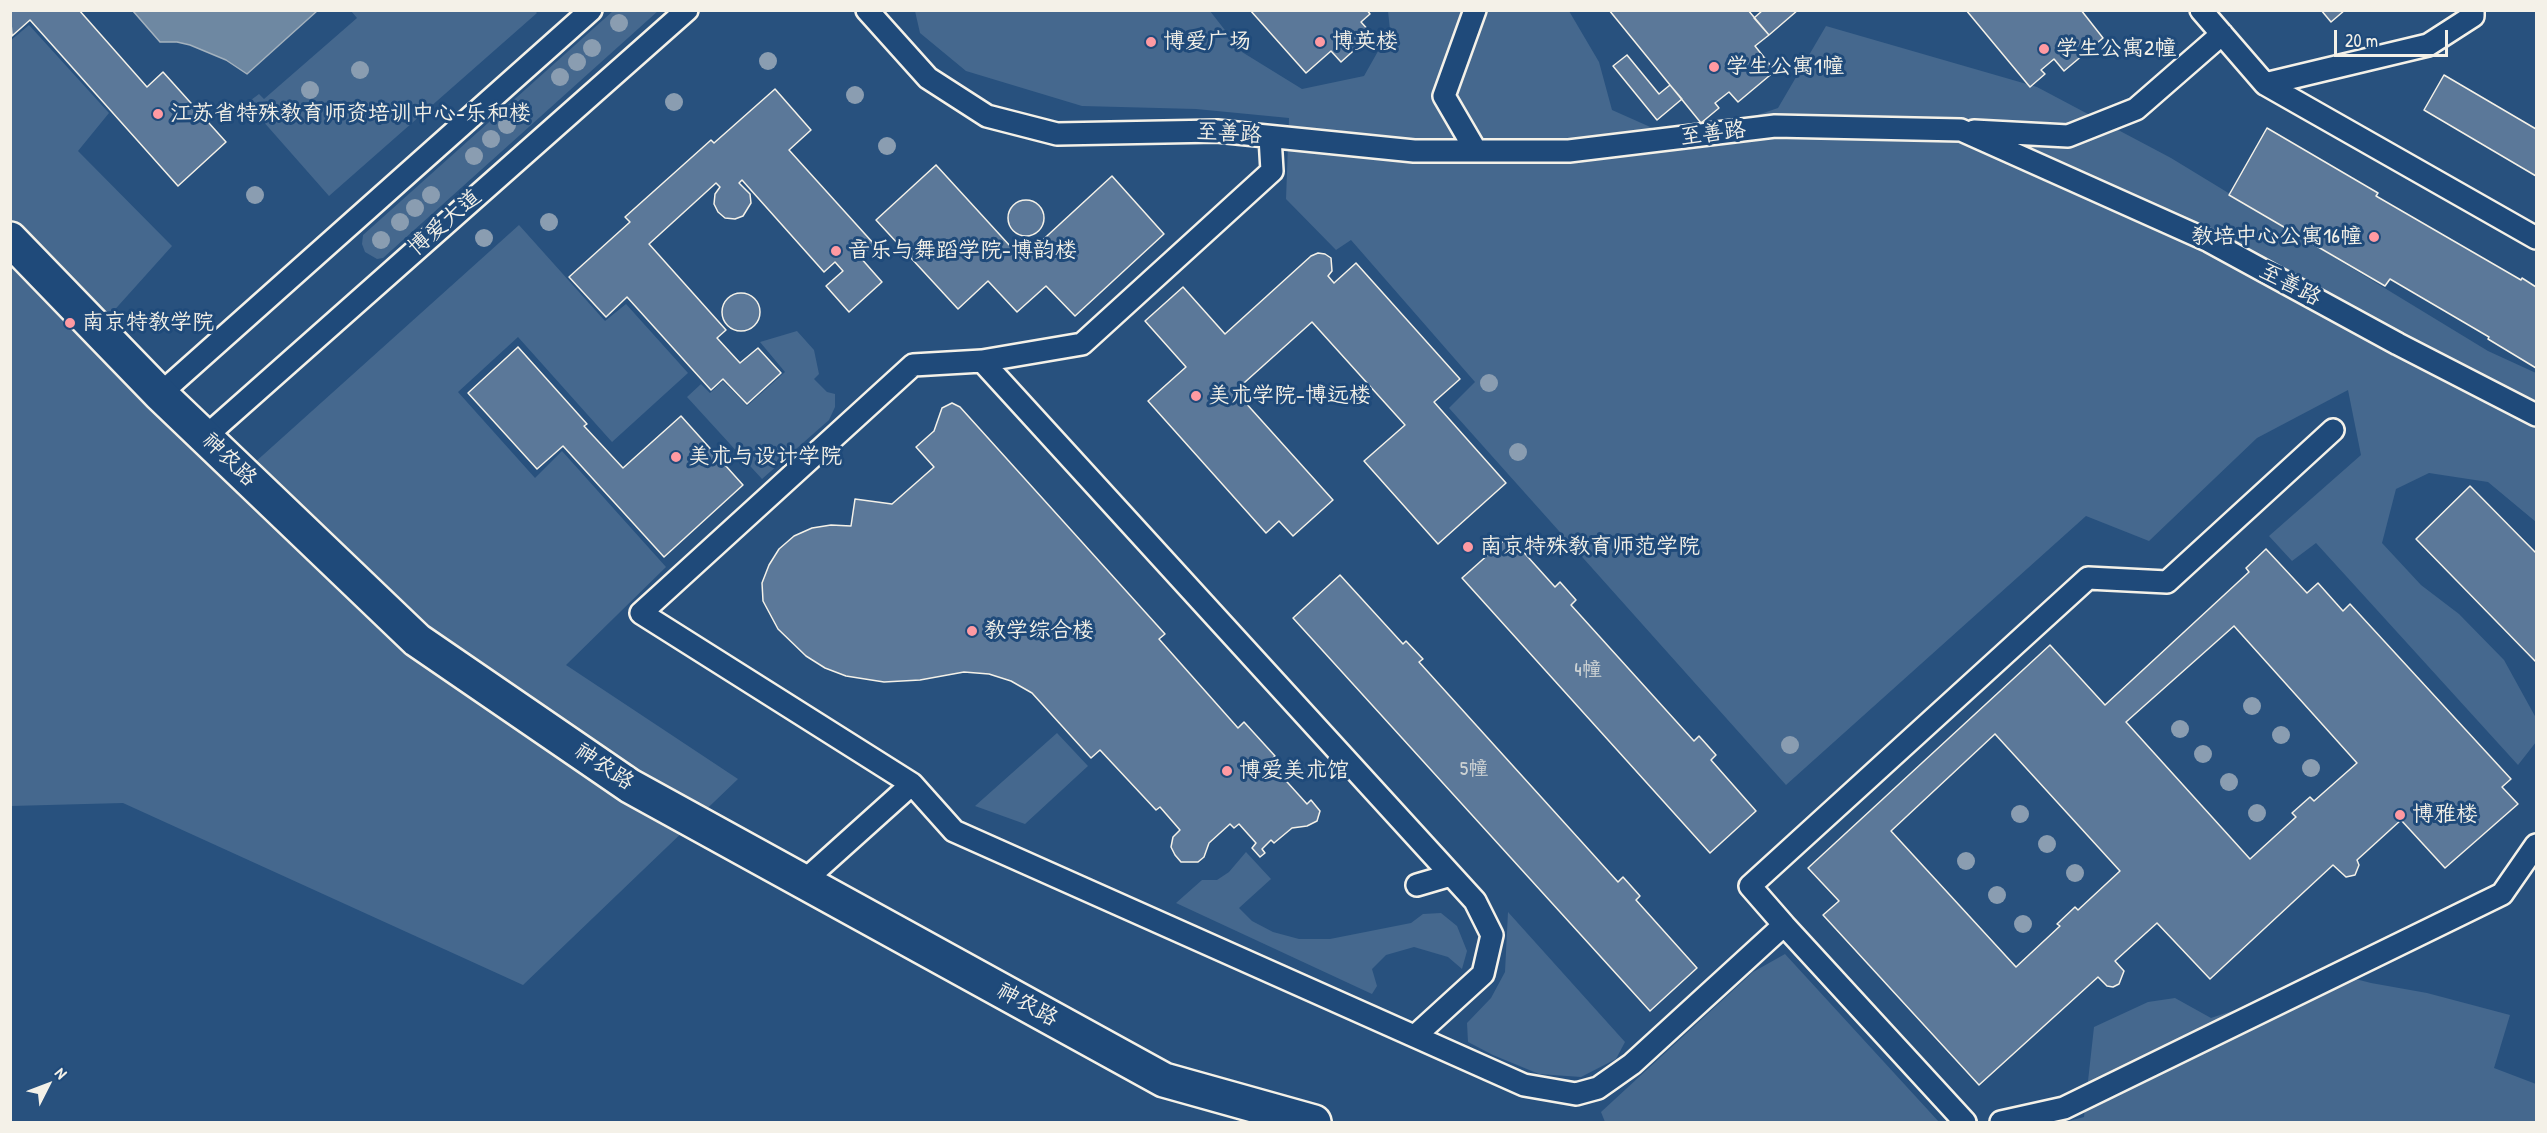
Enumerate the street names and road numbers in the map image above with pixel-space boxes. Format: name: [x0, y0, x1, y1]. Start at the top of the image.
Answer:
street label: 至善路: [1679, 117, 1747, 151]
street label: 至善路: [1195, 119, 1263, 149]
street label: 博爱大道: [403, 184, 487, 262]
street label: 至善路: [2255, 258, 2325, 312]
street label: 神农路: [196, 428, 262, 492]
street label: 神农路: [569, 738, 639, 796]
street label: 神农路: [992, 977, 1062, 1033]

